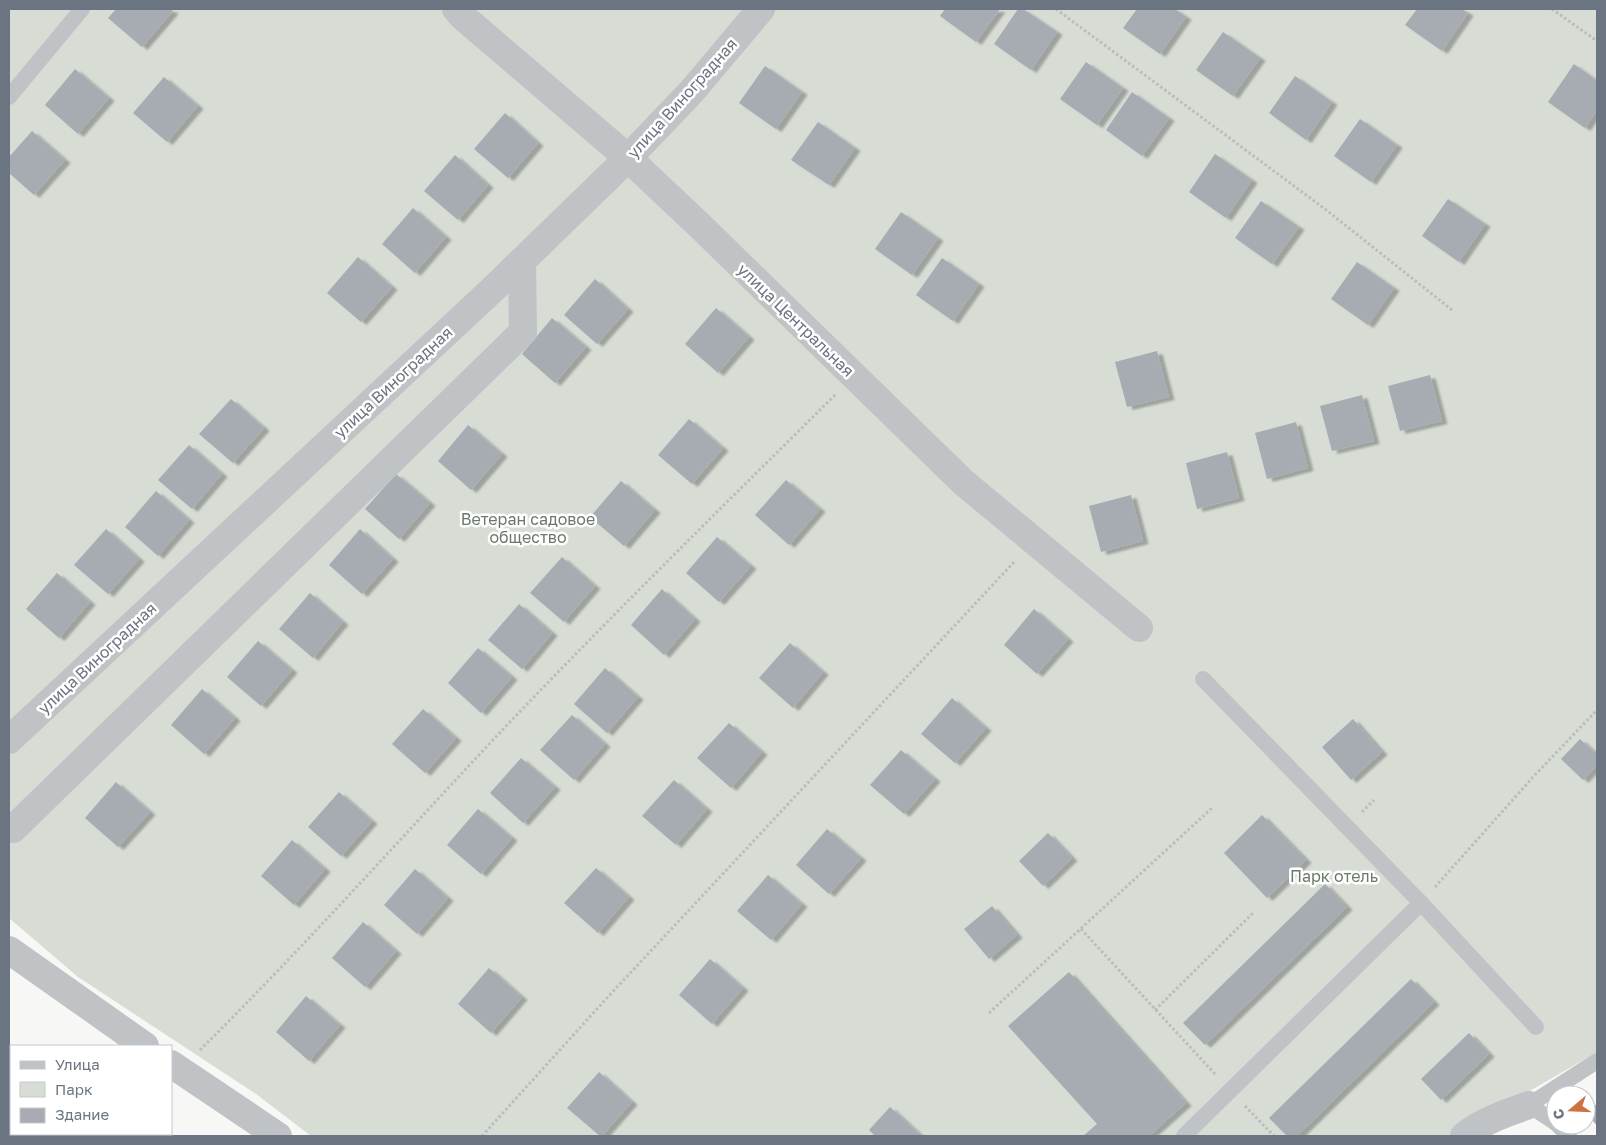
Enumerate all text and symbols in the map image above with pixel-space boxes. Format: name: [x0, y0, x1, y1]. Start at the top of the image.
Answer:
street label: улица Виноградная: [623, 34, 741, 162]
street label: улица Центральная: [734, 259, 858, 381]
street label: улица Виноградная: [330, 322, 456, 442]
park label: Ветеран садовое общество: [461, 509, 595, 547]
street label: улица Виноградная: [34, 598, 160, 718]
park label: Парк отель: [1290, 866, 1378, 886]
legend: [10, 1045, 172, 1135]
text: Улица: [55, 1055, 100, 1073]
text: Парк: [55, 1080, 93, 1098]
north arrow: [1546, 1085, 1596, 1135]
text: Здание: [55, 1105, 109, 1123]
text: С: [1549, 1107, 1568, 1122]

